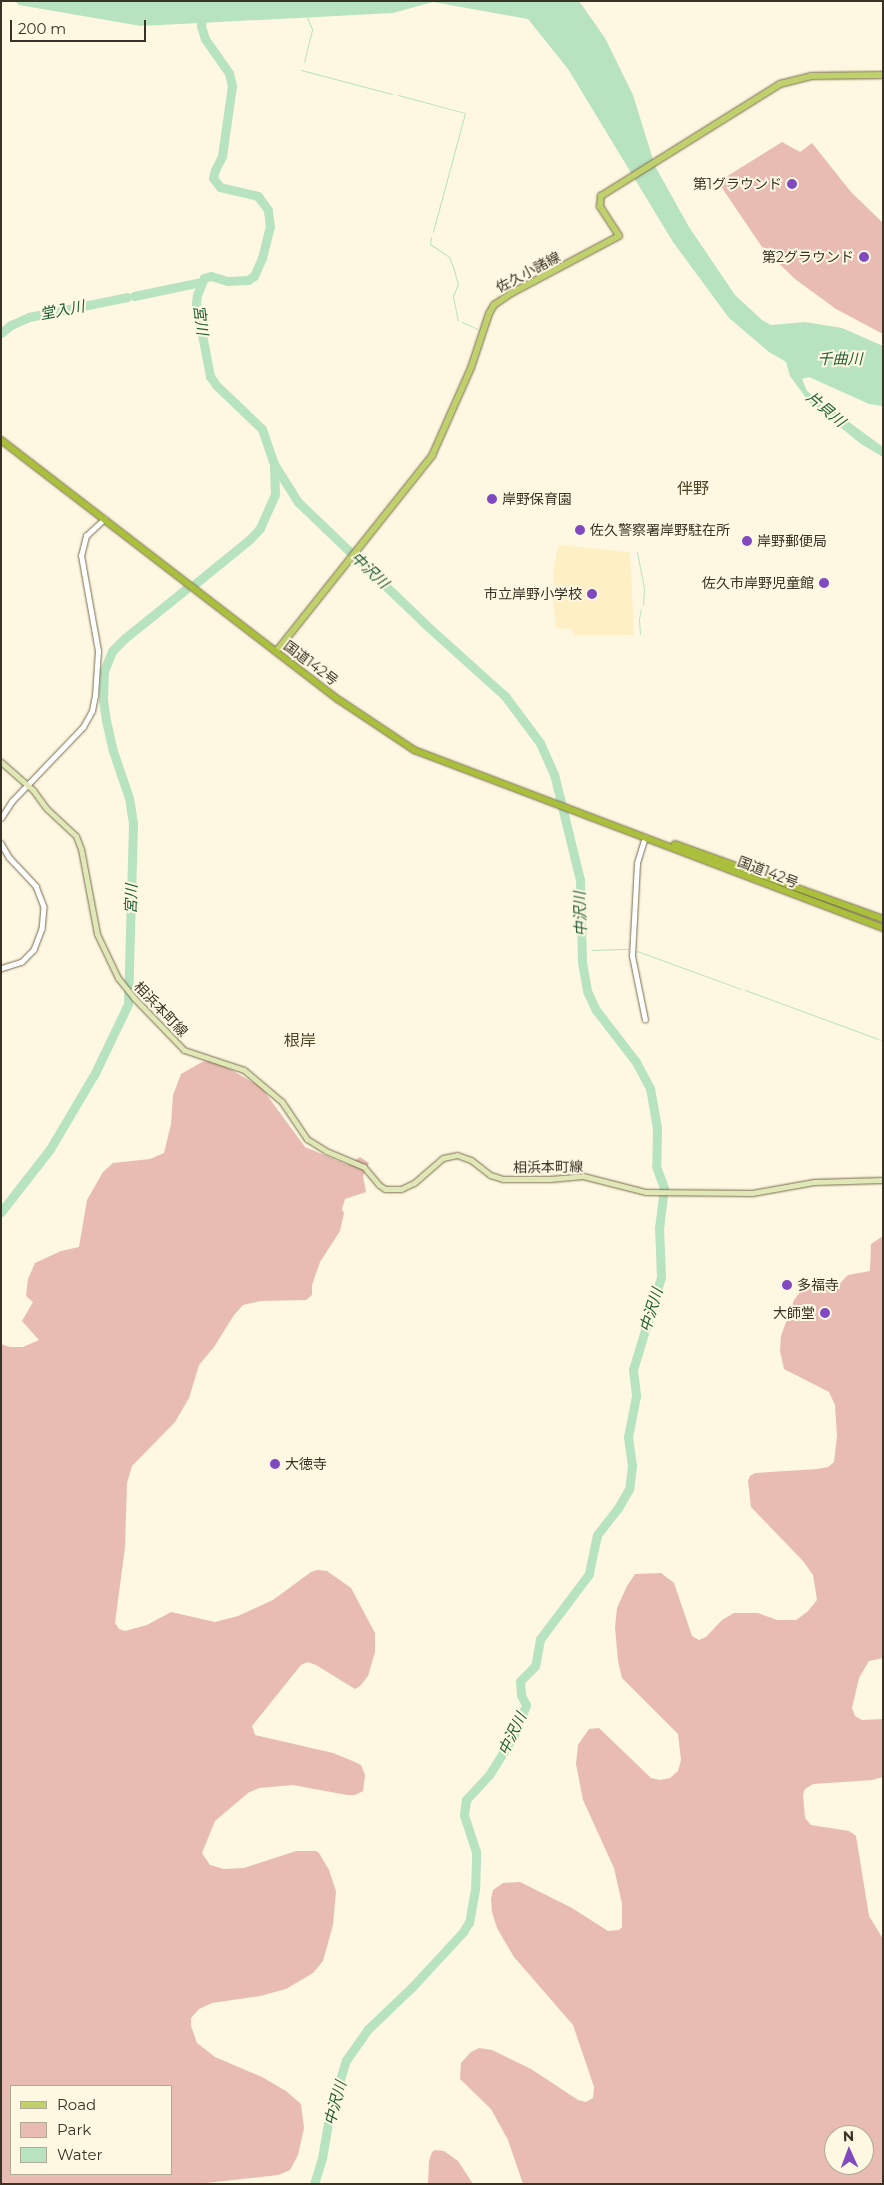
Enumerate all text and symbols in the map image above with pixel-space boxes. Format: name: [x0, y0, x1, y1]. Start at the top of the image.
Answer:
scale bar: [12, 10, 149, 42]
text: 200 m: [18, 19, 66, 38]
place label: 第1グラウンド: [693, 176, 782, 192]
marker: 第1グラウンド: [786, 178, 798, 190]
street label: 佐久小諸線: [493, 248, 563, 296]
place label: 第2グラウンド: [762, 249, 854, 265]
marker: 第2グラウンド: [858, 251, 870, 263]
water label: 堂入川: [38, 297, 86, 323]
water label: 宮川: [190, 304, 212, 336]
water label: 千曲川: [818, 350, 862, 368]
water label: 片貝川: [803, 388, 849, 430]
district label: 伴野: [677, 479, 709, 499]
place label: 岸野保育園: [502, 491, 572, 507]
marker: 岸野保育園: [486, 493, 498, 505]
place label: 佐久警察署岸野駐在所: [590, 522, 730, 538]
marker: 佐久警察署岸野駐在所: [574, 524, 586, 536]
place label: 岸野郵便局: [757, 533, 827, 549]
marker: 岸野郵便局: [741, 535, 753, 547]
water label: 中沢川: [347, 548, 393, 592]
place label: 佐久市岸野児童館: [702, 575, 814, 591]
marker: 佐久市岸野児童館: [818, 577, 830, 589]
place label: 市立岸野小学校: [484, 586, 582, 602]
marker: 市立岸野小学校: [586, 588, 598, 600]
street label: 国道142号: [280, 637, 342, 689]
street label: 国道142号: [735, 853, 801, 891]
water label: 宮川: [121, 884, 141, 914]
water label: 中沢川: [570, 891, 590, 937]
street label: 相浜本町線: [131, 978, 191, 1040]
district label: 根岸: [284, 1031, 316, 1051]
street label: 相浜本町線: [513, 1158, 583, 1176]
place label: 多福寺: [797, 1277, 839, 1293]
marker: 多福寺: [781, 1279, 793, 1291]
water label: 中沢川: [636, 1286, 666, 1334]
place label: 大師堂: [773, 1305, 815, 1321]
marker: 大師堂: [819, 1307, 831, 1319]
place label: 大徳寺: [285, 1456, 327, 1472]
marker: 大徳寺: [269, 1458, 281, 1470]
water label: 中沢川: [494, 1710, 530, 1758]
water label: 中沢川: [320, 2079, 350, 2127]
legend: [10, 2085, 172, 2175]
text: Road: [57, 2095, 96, 2114]
text: Park: [57, 2120, 91, 2139]
north arrow: [824, 2125, 874, 2175]
text: N: [843, 2127, 854, 2145]
text: Water: [57, 2145, 103, 2164]

